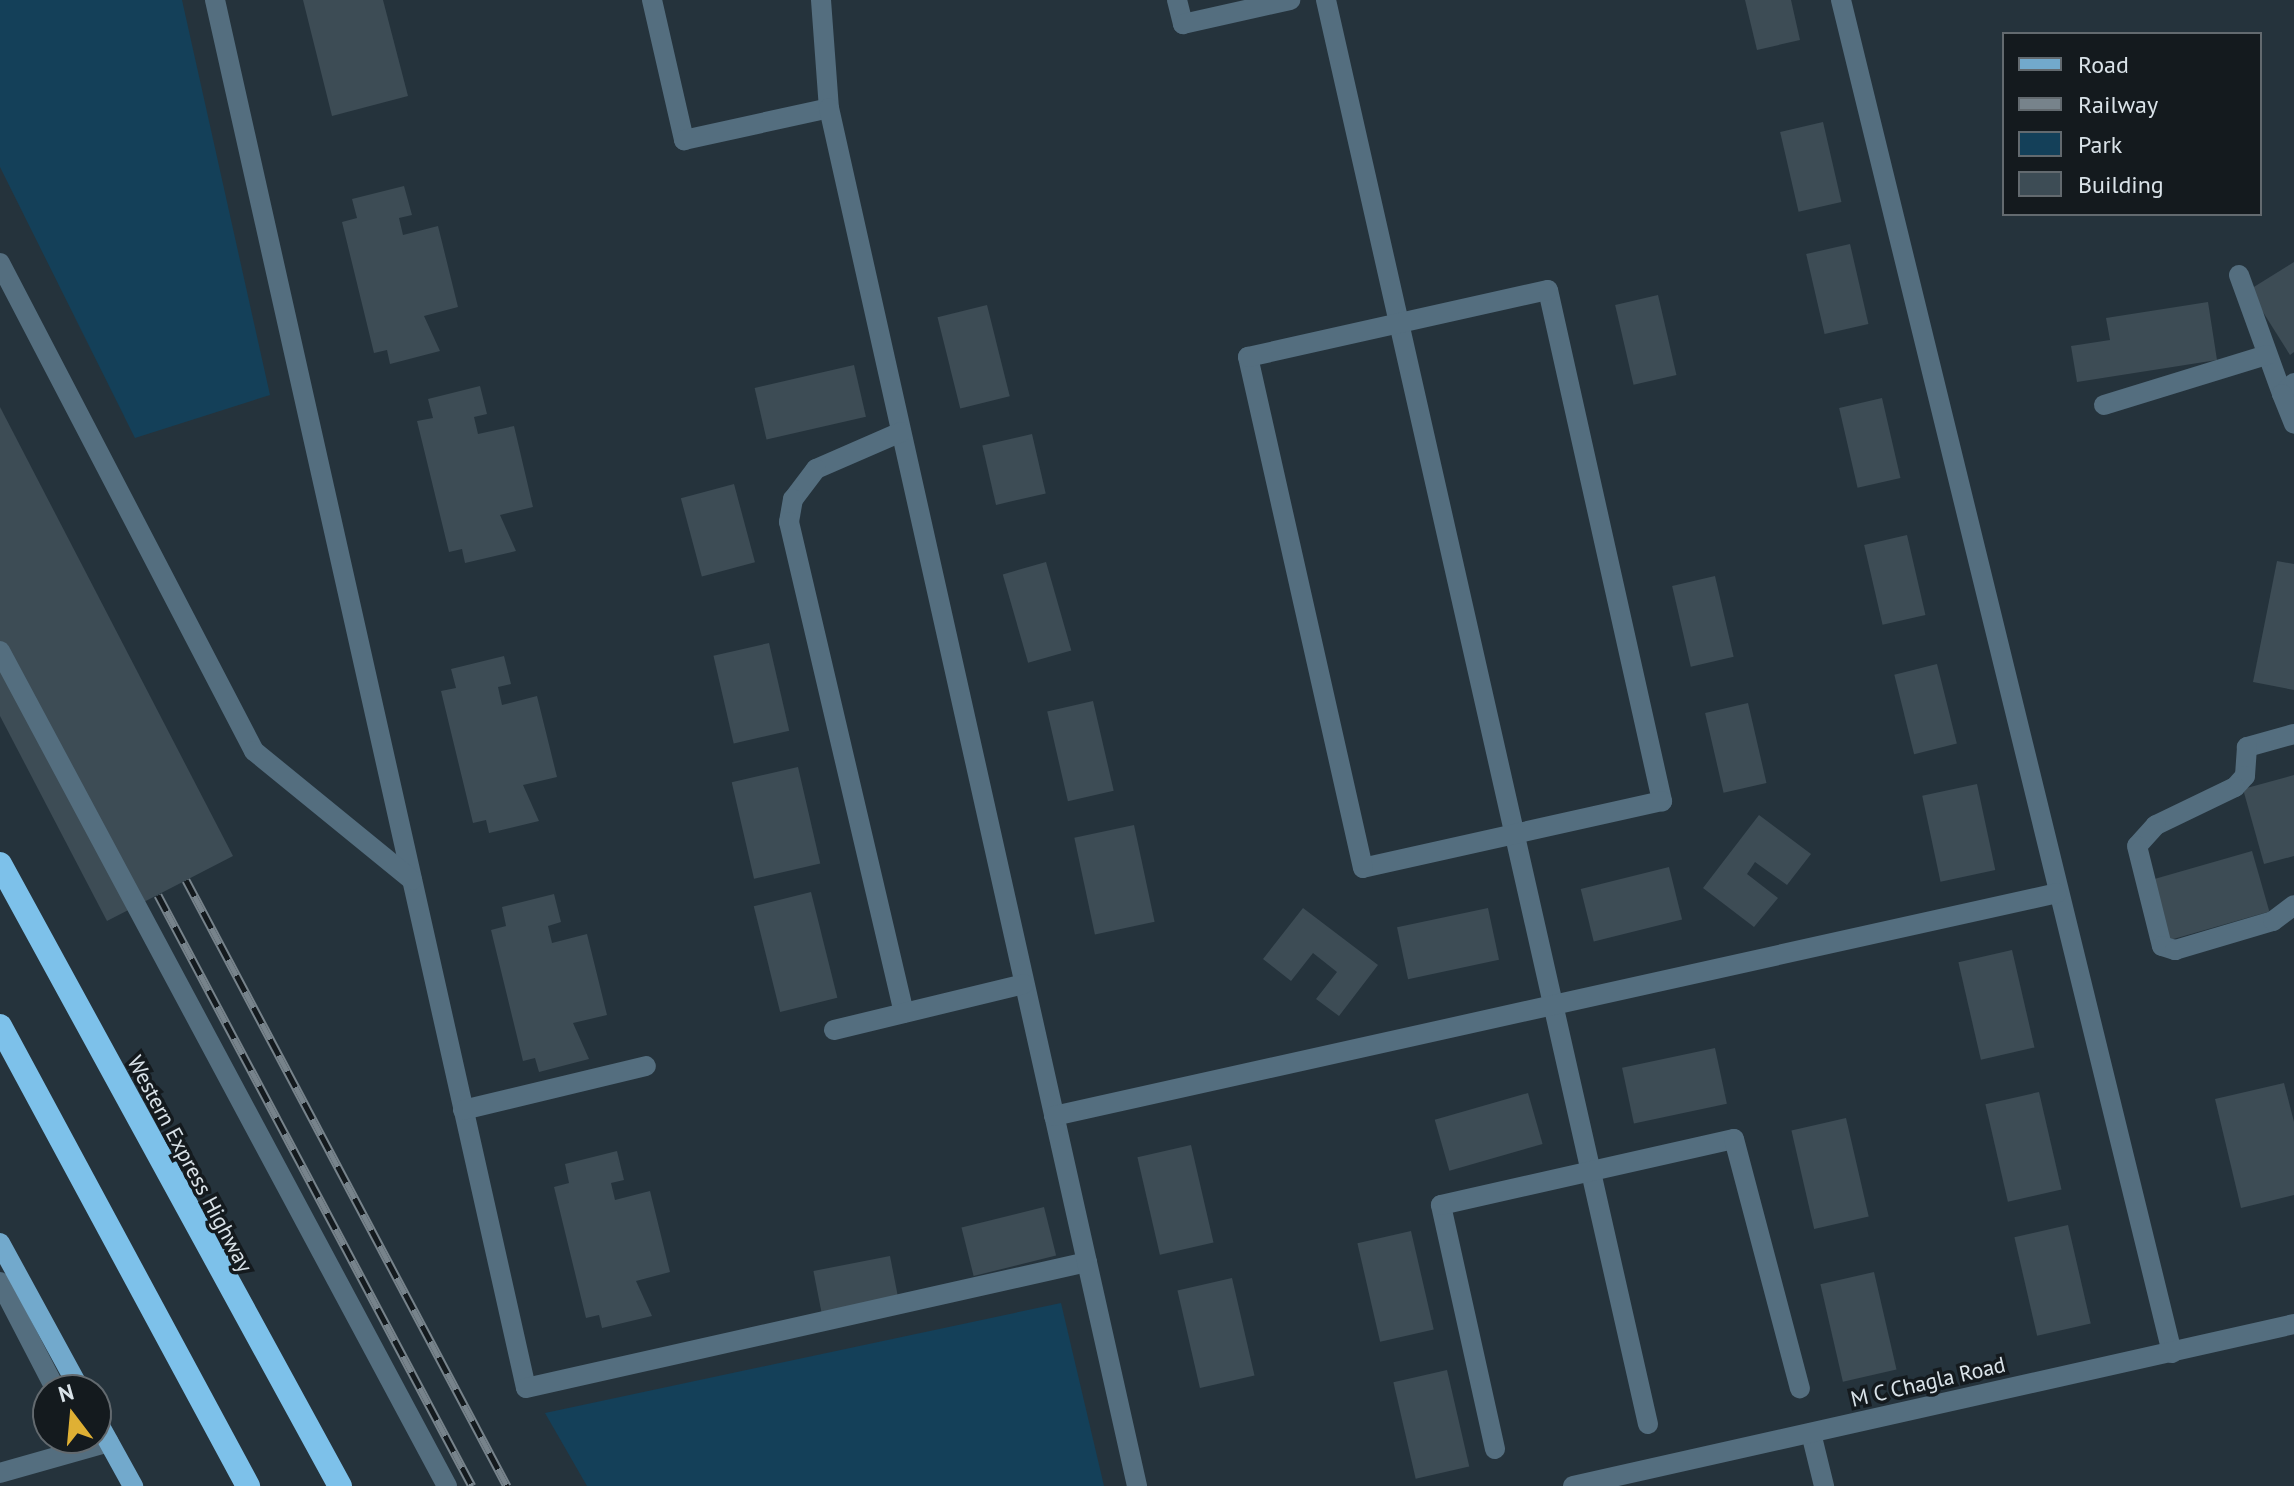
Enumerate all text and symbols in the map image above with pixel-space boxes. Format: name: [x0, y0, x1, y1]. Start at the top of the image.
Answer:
legend: [2002, 32, 2262, 216]
text: Road: [2078, 49, 2129, 80]
text: Railway: [2078, 89, 2158, 120]
text: Park: [2078, 129, 2122, 160]
text: Building: [2078, 169, 2164, 200]
street label: Western Express Highway: [122, 1051, 258, 1277]
street label: M C Chagla Road: [1848, 1351, 2008, 1413]
north arrow: [32, 1374, 112, 1454]
text: N: [55, 1377, 77, 1408]

